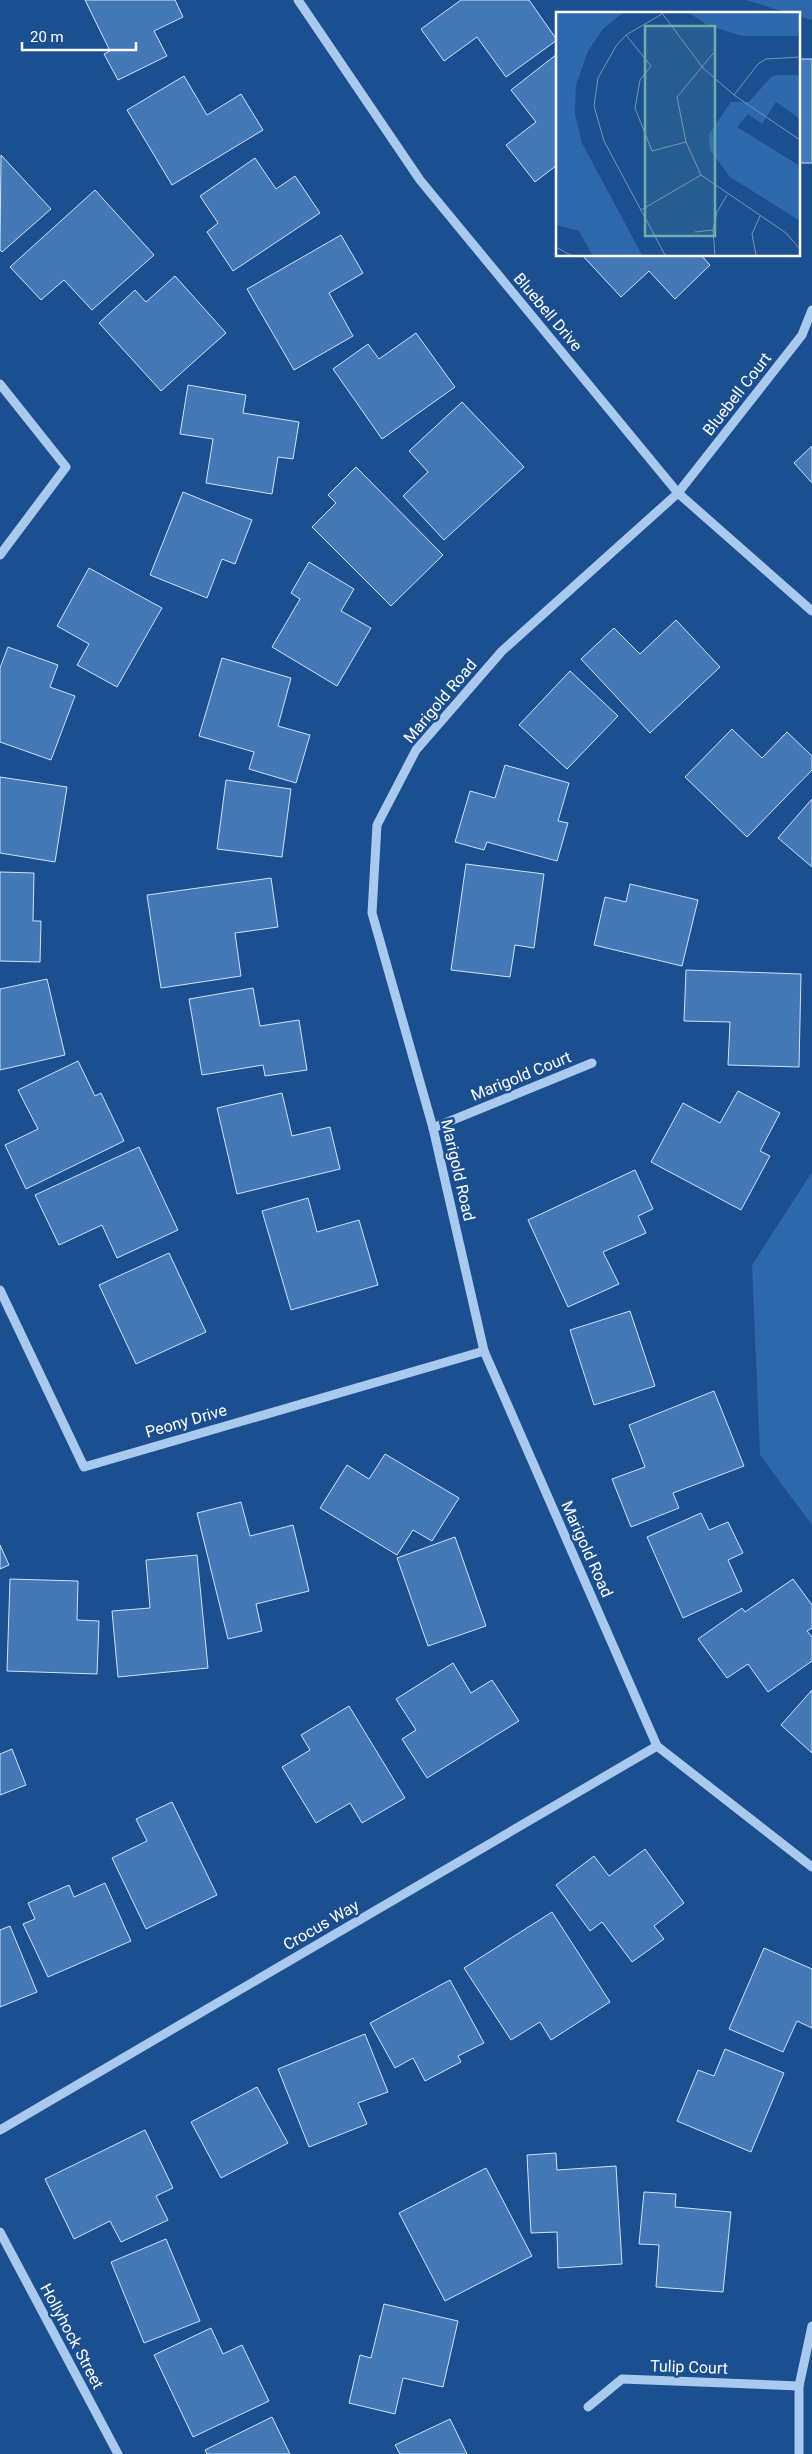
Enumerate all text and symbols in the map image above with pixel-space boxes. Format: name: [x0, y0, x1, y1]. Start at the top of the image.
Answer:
inset map: [556, 12, 800, 256]
scale bar: [22, 20, 136, 52]
text: 20 m: [30, 28, 64, 46]
street label: Bluebell Drive: [510, 269, 586, 355]
street label: Bluebell Court: [699, 349, 775, 439]
street label: Marigold Road: [399, 655, 481, 747]
street label: Marigold Court: [468, 1047, 574, 1105]
street label: Marigold Road: [437, 1117, 479, 1223]
street label: Peony Drive: [143, 1400, 229, 1442]
street label: Marigold Road: [557, 1498, 617, 1600]
street label: Crocus Way: [280, 1895, 363, 1954]
street label: Hollyhock Street: [36, 2280, 108, 2392]
street label: Tulip Court: [650, 2356, 728, 2378]

